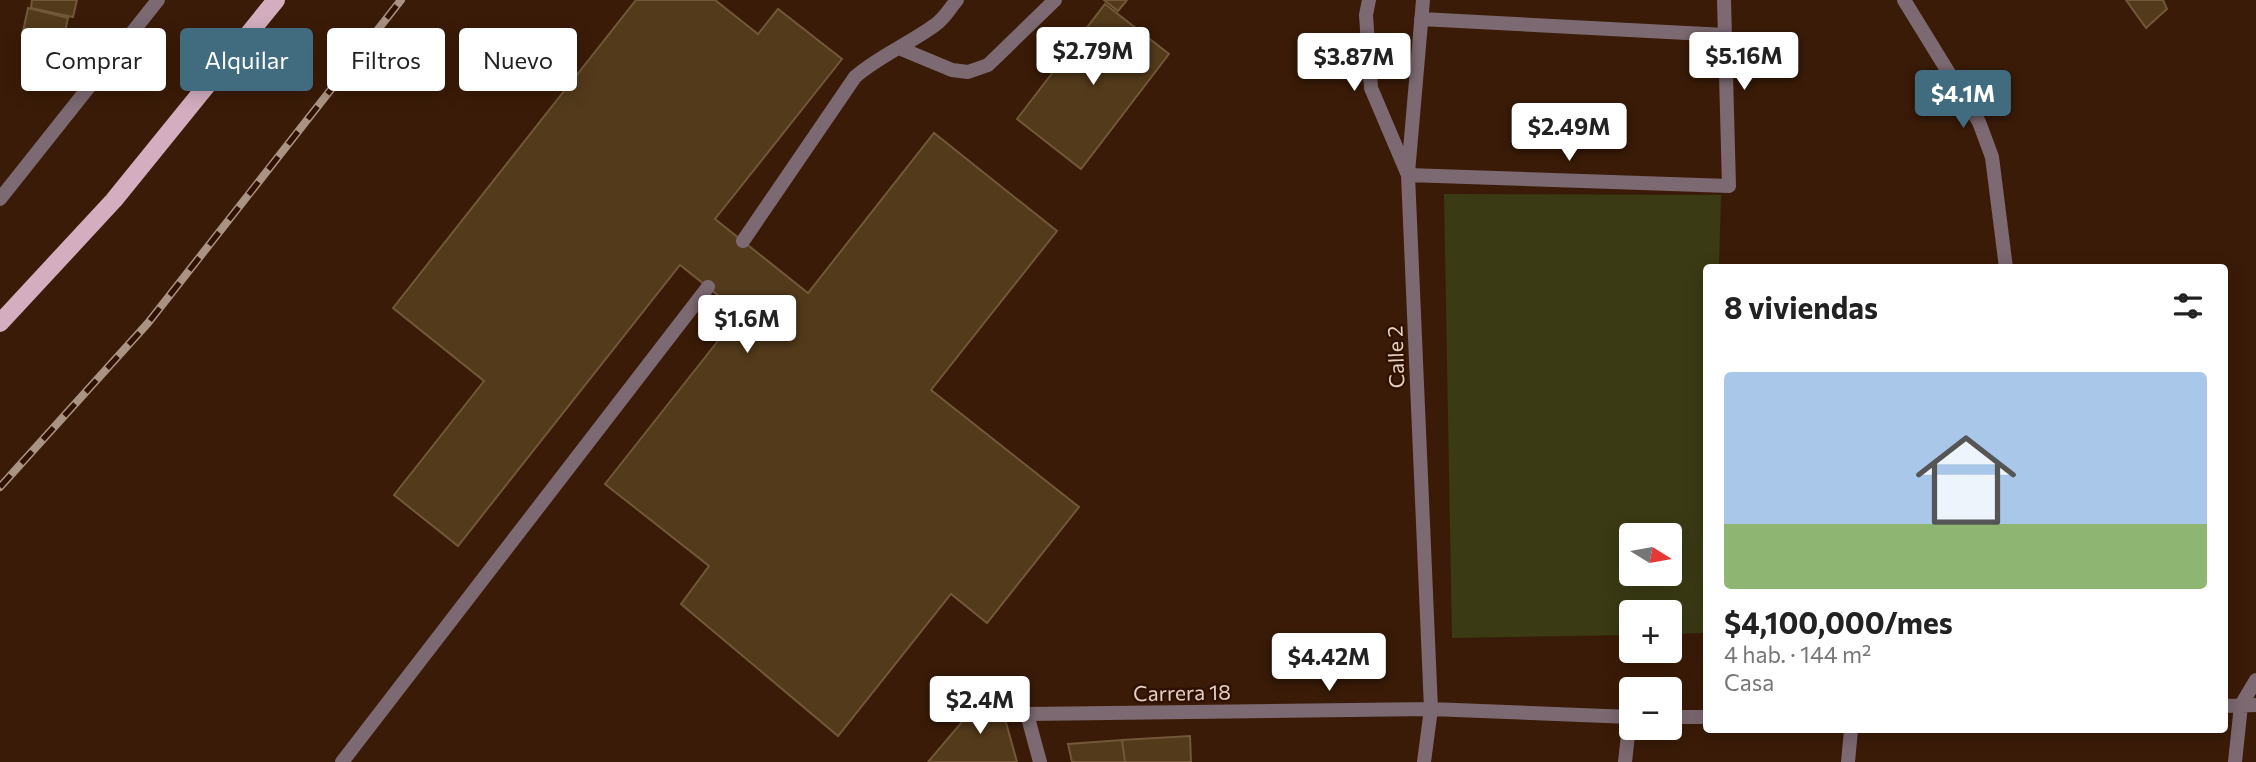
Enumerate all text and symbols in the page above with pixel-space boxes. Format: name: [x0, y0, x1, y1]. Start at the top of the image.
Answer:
chip: Comprar: [21, 28, 166, 91]
chip: Alquilar: [180, 28, 313, 91]
chip: Filtros: [327, 28, 445, 91]
chip: Nuevo: [459, 28, 577, 91]
pin: $2.79M: [1036, 28, 1150, 87]
pin: $5.16M: [1687, 32, 1801, 92]
pin: $3.87M: [1297, 34, 1411, 93]
text: $2.79M: [1052, 36, 1134, 64]
text: $5.16M: [1705, 41, 1783, 69]
text: $3.87M: [1314, 42, 1394, 70]
pin: $4.1M: [1914, 71, 2012, 130]
text: $4.1M: [1931, 79, 1995, 107]
pin: $2.49M: [1512, 104, 1626, 163]
text: $2.49M: [1528, 112, 1610, 140]
icon: filters: [2169, 287, 2207, 325]
text: 8 viviendas: [1724, 288, 1878, 325]
pin: $1.6M: [698, 296, 796, 355]
text: $1.6M: [714, 304, 780, 332]
street label: Calle 2: [1381, 325, 1409, 389]
icon: home: [1903, 417, 2029, 543]
north arrow: [1619, 523, 1682, 586]
map controls: [1619, 523, 1682, 740]
button: +: [1619, 600, 1682, 663]
text: $4,100,000/mes: [1724, 603, 1953, 640]
pin: $4.42M: [1272, 634, 1386, 693]
text: 4 hab. · 144 m²: [1724, 640, 1871, 668]
text: $4.42M: [1288, 642, 1370, 670]
text: Casa: [1724, 668, 1774, 696]
pin: $2.4M: [931, 676, 1029, 736]
button: −: [1619, 677, 1682, 740]
street label: Carrera 18: [1133, 679, 1231, 705]
text: $2.4M: [946, 685, 1014, 713]

